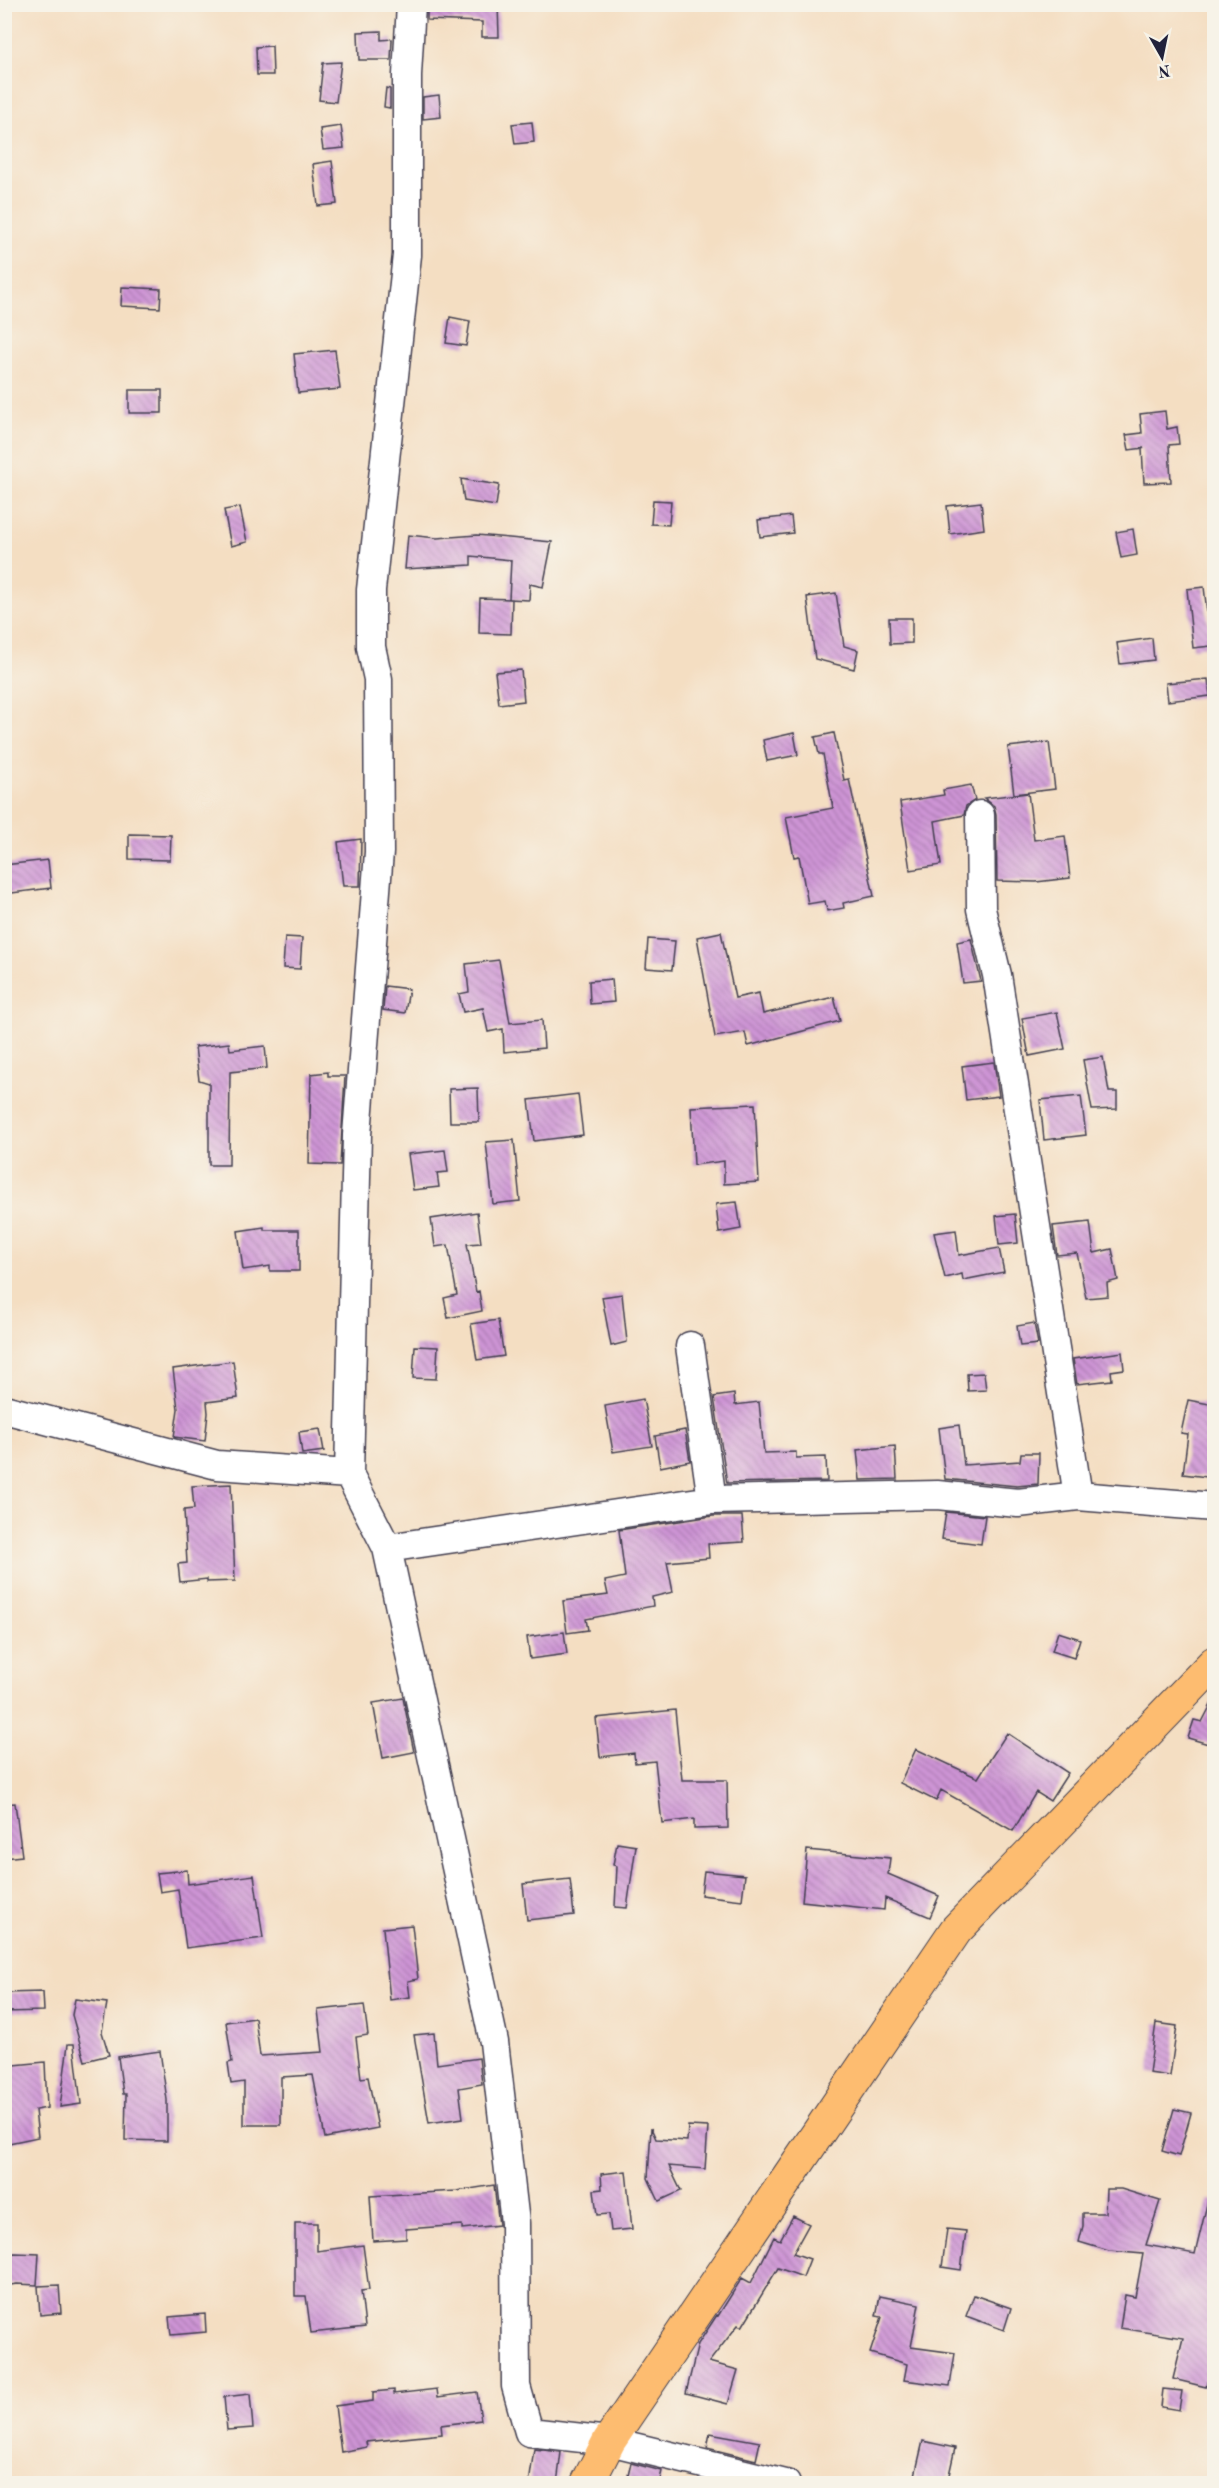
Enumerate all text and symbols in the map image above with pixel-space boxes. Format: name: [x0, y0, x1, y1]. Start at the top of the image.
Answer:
north arrow: [1132, 27, 1192, 87]
text: N: [1156, 61, 1171, 79]

